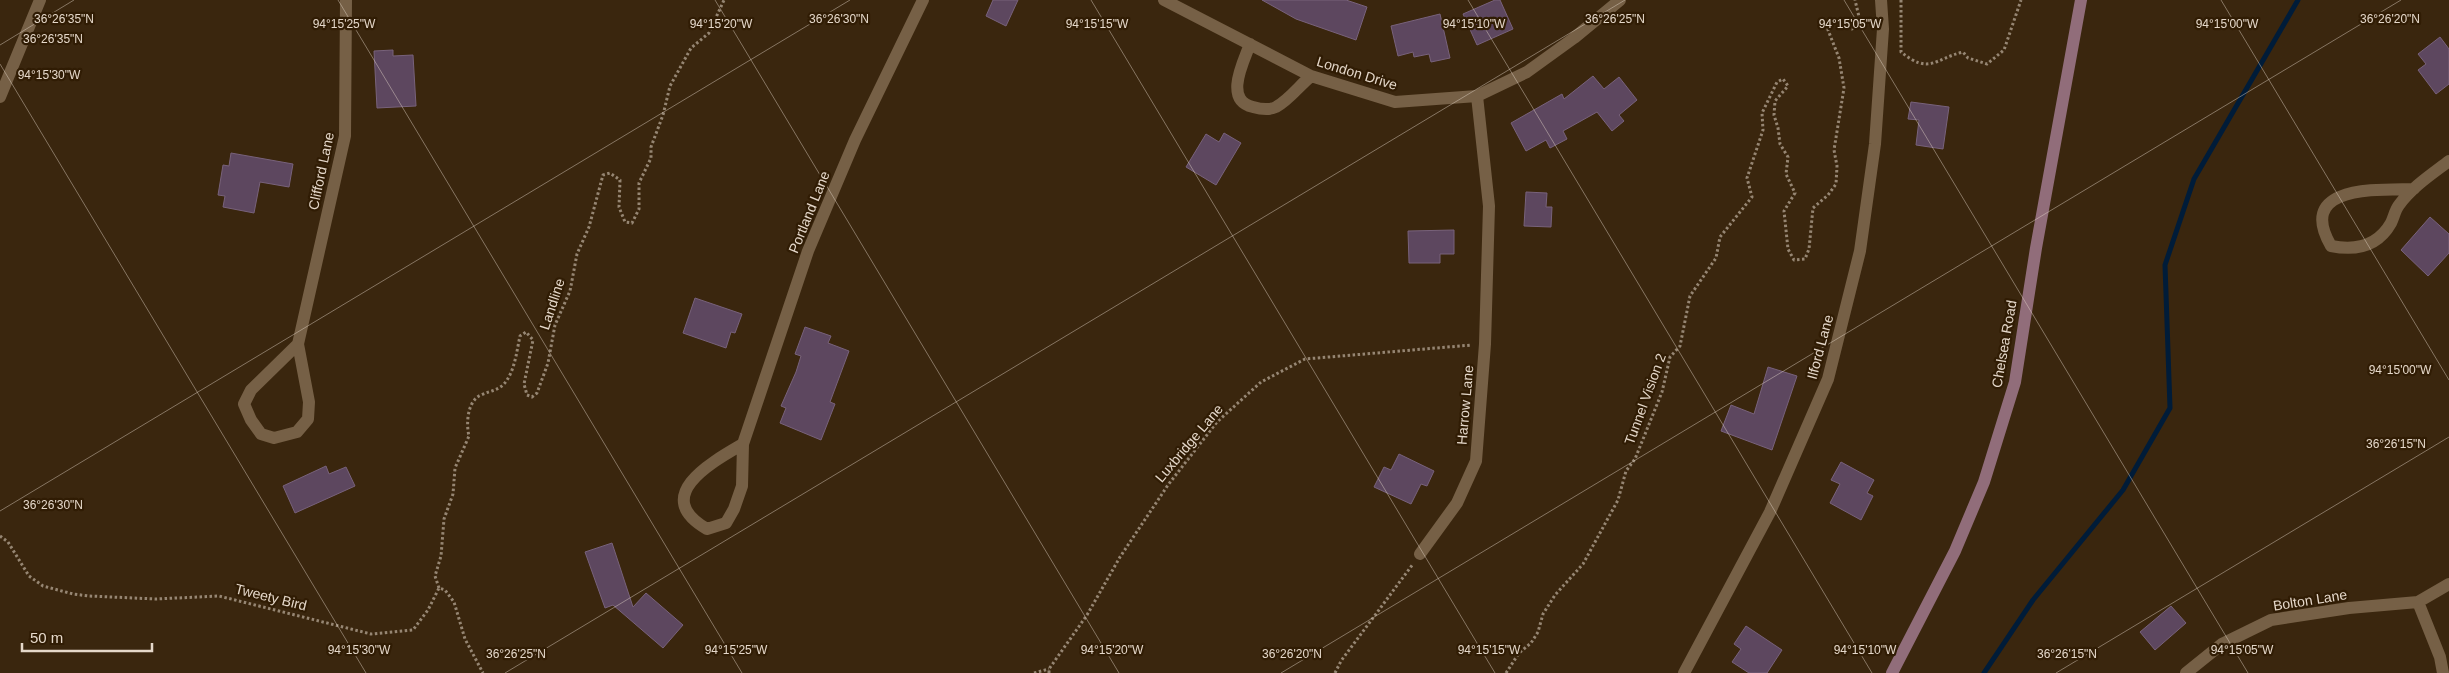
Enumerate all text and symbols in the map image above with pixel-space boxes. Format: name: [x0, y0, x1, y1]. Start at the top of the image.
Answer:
text: 36°26'35"N: [34, 12, 94, 26]
text: 36°26'30"N: [809, 12, 869, 26]
text: 36°26'25"N: [1585, 12, 1645, 26]
text: 36°26'20"N: [2360, 12, 2420, 26]
text: 94°15'25"W: [313, 17, 376, 31]
text: 94°15'20"W: [690, 17, 753, 31]
text: 94°15'15"W: [1066, 17, 1129, 31]
text: 94°15'10"W: [1443, 17, 1506, 31]
text: 94°15'05"W: [1819, 17, 1882, 31]
text: 94°15'00"W: [2196, 17, 2259, 31]
text: 36°26'35"N: [23, 32, 83, 46]
street label: London Drive: [1315, 53, 1399, 93]
text: 94°15'30"W: [18, 68, 81, 82]
street label: Clifford Lane: [305, 130, 337, 211]
street label: Portland Lane: [785, 168, 833, 255]
street label: Landline: [536, 276, 568, 332]
street label: Chelsea Road: [1988, 299, 2020, 389]
street label: Ilford Lane: [1804, 313, 1836, 381]
street label: Tunnel Vision 2: [1621, 351, 1669, 447]
text: 94°15'00"W: [2369, 363, 2432, 377]
street label: Harrow Lane: [1454, 364, 1476, 446]
street label: Luxbridge Lane: [1152, 401, 1226, 485]
text: 36°26'15"N: [2366, 437, 2426, 451]
text: 36°26'30"N: [23, 498, 83, 512]
street label: Tweety Bird: [234, 580, 308, 614]
street label: Bolton Lane: [2272, 586, 2348, 614]
scale bar: [22, 620, 152, 652]
text: 50 m: [30, 629, 63, 646]
text: 94°15'30"W: [328, 643, 391, 657]
text: 94°15'25"W: [705, 643, 768, 657]
text: 94°15'20"W: [1081, 643, 1144, 657]
text: 94°15'15"W: [1458, 643, 1521, 657]
text: 94°15'10"W: [1834, 643, 1897, 657]
text: 94°15'05"W: [2211, 643, 2274, 657]
text: 36°26'25"N: [486, 647, 546, 661]
text: 36°26'20"N: [1262, 647, 1322, 661]
text: 36°26'15"N: [2037, 647, 2097, 661]

